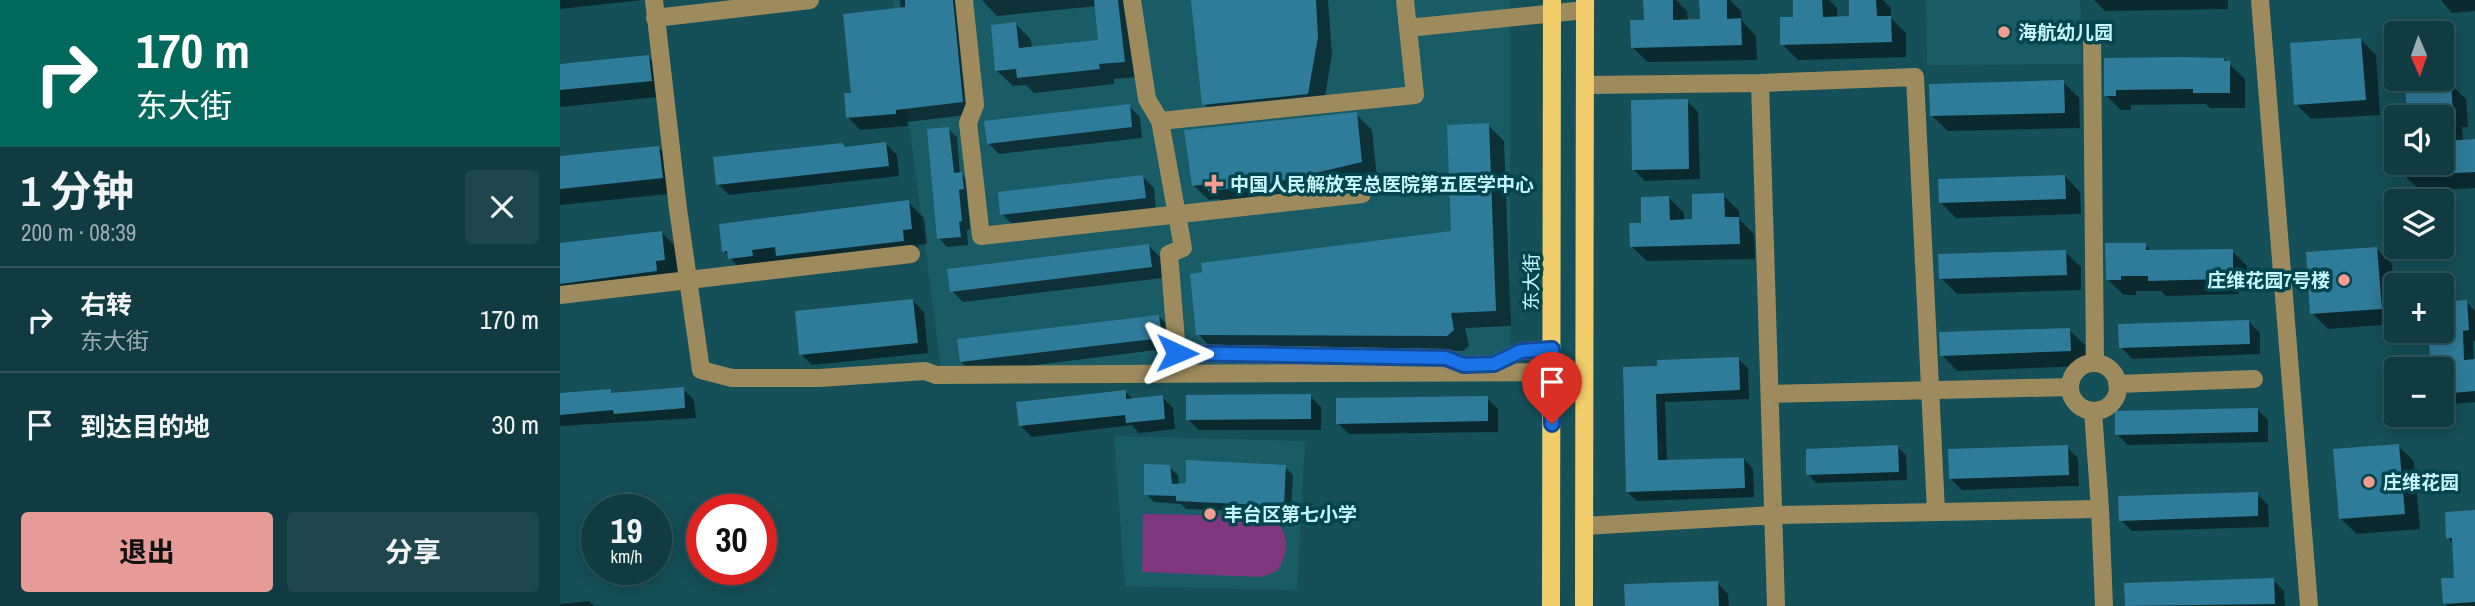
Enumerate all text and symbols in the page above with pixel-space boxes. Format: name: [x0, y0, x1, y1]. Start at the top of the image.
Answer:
text: 170 m: [136, 17, 250, 83]
place label: 海航幼儿园: [2018, 19, 2113, 45]
north arrow: [2384, 21, 2454, 91]
map controls: [2384, 21, 2454, 427]
marker: 海航幼儿园: [1996, 24, 2012, 40]
icon: right: [21, 28, 112, 119]
text: 东大街: [136, 84, 232, 127]
button: sound: [2384, 105, 2454, 175]
text: 1 分钟: [21, 163, 134, 219]
button: close: [465, 170, 539, 244]
place label: 中国人民解放军总医院第五医学中心: [1230, 171, 1534, 197]
marker: 中国人民解放军总医院第五医学中心: [1204, 174, 1224, 194]
button: layers: [2384, 189, 2454, 259]
text: 200 m · 08:39: [21, 217, 136, 248]
street label: 东大街: [1518, 253, 1544, 311]
place label: 庄维花园7号楼: [2207, 267, 2330, 293]
marker: 庄维花园7号楼: [2336, 272, 2352, 288]
button: +: [2384, 273, 2454, 343]
text: 右转: [80, 287, 132, 322]
icon: right: [21, 301, 59, 339]
text: 170 m: [480, 302, 539, 337]
position arrow: [1140, 316, 1214, 390]
text: 东大街: [80, 325, 149, 356]
pin: [1522, 352, 1582, 424]
button: −: [2384, 357, 2454, 427]
icon: arrive: [1533, 363, 1571, 401]
icon: arrive: [21, 406, 59, 444]
text: 30 m: [492, 407, 539, 442]
text: 到达目的地: [80, 409, 210, 444]
place label: 庄维花园: [2383, 469, 2459, 495]
marker: 庄维花园: [2361, 474, 2377, 490]
speed limit sign: 30: [686, 494, 777, 585]
place label: 丰台区第七小学: [1224, 501, 1357, 527]
marker: 丰台区第七小学: [1202, 506, 1218, 522]
text: 19: [611, 507, 642, 554]
button: 退出: [21, 512, 273, 592]
button: 分享: [287, 512, 539, 592]
text: km/h: [611, 544, 643, 569]

